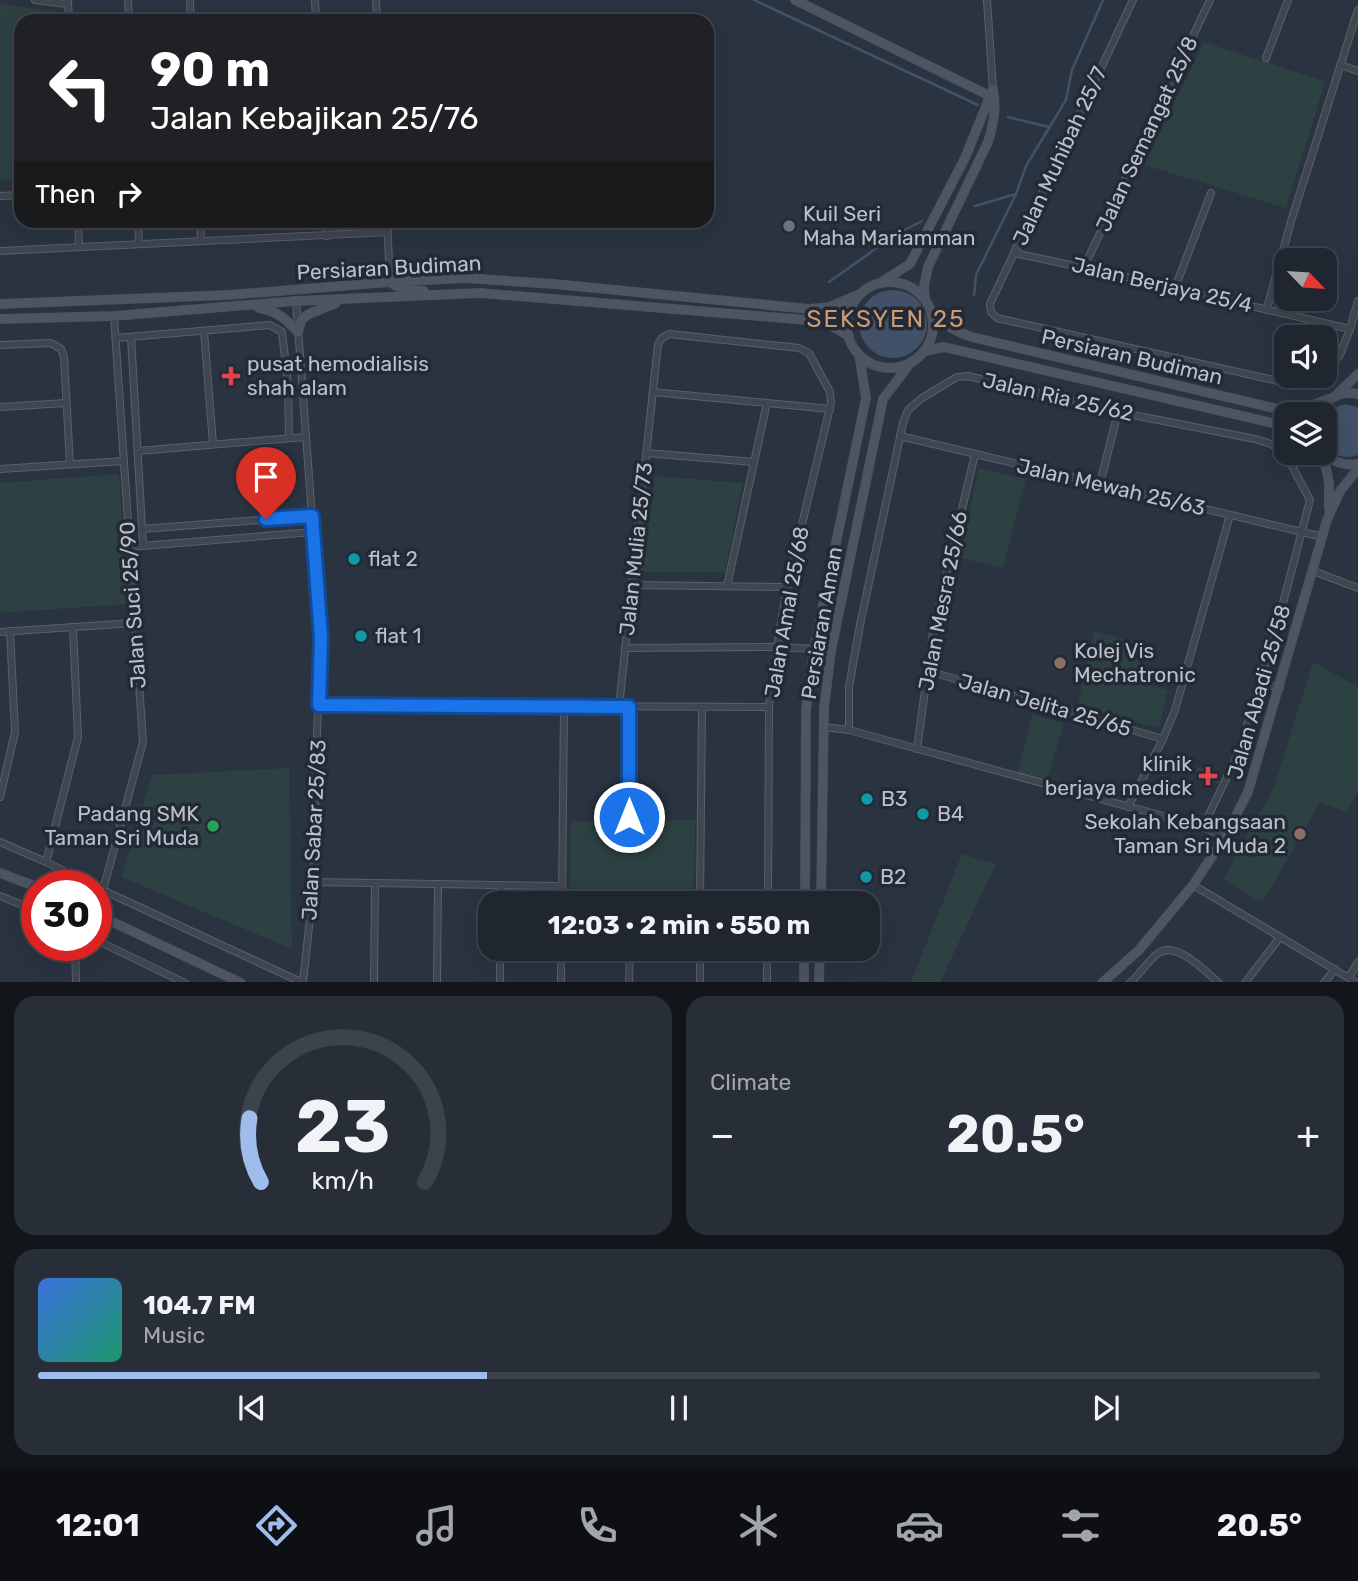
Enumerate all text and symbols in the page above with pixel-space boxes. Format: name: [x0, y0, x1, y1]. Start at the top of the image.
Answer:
street label: Jalan Semangat 25/8: [1090, 32, 1203, 235]
text: 90 m: [150, 40, 270, 98]
icon: left: [35, 42, 126, 133]
street label: Jalan Muhibah 25/7: [1007, 62, 1112, 249]
text: Jalan Kebajikan 25/76: [150, 99, 479, 137]
icon: right: [110, 175, 148, 213]
text: Then: [35, 179, 96, 210]
place label: Kuil Seri Maha Mariamman: [803, 201, 975, 250]
marker: Kuil Seri Maha Mariamman: [781, 218, 797, 234]
north arrow: [1274, 248, 1337, 312]
map controls: [1274, 248, 1337, 465]
street label: Persiaran Budiman: [296, 250, 482, 285]
street label: Jalan Berjaya 25/4: [1069, 252, 1255, 317]
district label: SEKSYEN 25: [807, 305, 965, 333]
street label: Persiaran Budiman: [1039, 324, 1225, 389]
button: sound: [1274, 325, 1337, 388]
place label: pusat hemodialisis shah alam: [247, 351, 429, 400]
marker: pusat hemodialisis shah alam: [221, 366, 241, 386]
street label: Jalan Ria 25/62: [980, 367, 1136, 426]
button: layers: [1274, 402, 1337, 465]
pin: [236, 447, 296, 519]
street label: Jalan Mewah 25/63: [1014, 453, 1208, 520]
icon: arrive: [247, 458, 285, 496]
street label: Jalan Mulia 25/73: [614, 461, 657, 637]
street label: Jalan Mesra 25/66: [913, 509, 972, 693]
street label: Jalan Suci 25/90: [114, 521, 151, 689]
street label: Jalan Amal 25/68: [759, 524, 814, 699]
street label: Persiaran Aman: [796, 545, 847, 701]
place label: flat 2: [368, 546, 418, 571]
marker: flat 2: [346, 551, 362, 567]
street label: Jalan Abadi 25/58: [1222, 602, 1295, 782]
place label: flat 1: [375, 623, 421, 648]
marker: flat 1: [353, 628, 369, 644]
place label: Kolej Vis Mechatronic: [1074, 638, 1196, 687]
marker: Kolej Vis Mechatronic: [1052, 655, 1068, 671]
street label: Jalan Jelita 25/65: [956, 668, 1134, 741]
street label: Jalan Sabar 25/83: [296, 739, 331, 921]
place label: klinik berjaya medick: [1045, 751, 1192, 800]
marker: klinik berjaya medick: [1198, 766, 1218, 786]
position arrow: [592, 780, 666, 854]
place label: B3: [881, 786, 908, 811]
marker: B3: [859, 791, 875, 807]
place label: Padang SMK Taman Sri Muda: [44, 801, 199, 850]
place label: B4: [937, 801, 964, 826]
marker: B4: [915, 806, 931, 822]
place label: Sekolah Kebangsaan Taman Sri Muda 2: [1084, 809, 1286, 858]
marker: Padang SMK Taman Sri Muda: [205, 818, 221, 834]
marker: Sekolah Kebangsaan Taman Sri Muda 2: [1292, 826, 1308, 842]
place label: B2: [880, 864, 906, 889]
marker: B2: [858, 869, 874, 885]
speed limit sign: 30: [21, 870, 112, 961]
text: 12:03 · 2 min · 550 m: [548, 910, 810, 941]
text: Climate: [710, 1068, 791, 1096]
text: 23: [295, 1084, 391, 1170]
text: 20.5°: [946, 1103, 1085, 1165]
text: −: [710, 1112, 735, 1158]
text: +: [1296, 1112, 1320, 1158]
text: km/h: [312, 1165, 374, 1194]
text: 104.7 FM: [143, 1290, 256, 1321]
text: Music: [143, 1321, 205, 1349]
icon: previous: [233, 1389, 271, 1427]
icon: pause: [660, 1389, 698, 1427]
icon: next: [1087, 1389, 1125, 1427]
icon: directions: [252, 1501, 301, 1550]
icon: music: [412, 1501, 461, 1550]
icon: phone: [573, 1501, 622, 1550]
icon: climate: [734, 1501, 783, 1550]
icon: car: [895, 1501, 944, 1550]
icon: filters: [1056, 1501, 1105, 1550]
text: 12:01: [56, 1506, 140, 1544]
text: 20.5°: [1217, 1506, 1302, 1544]

